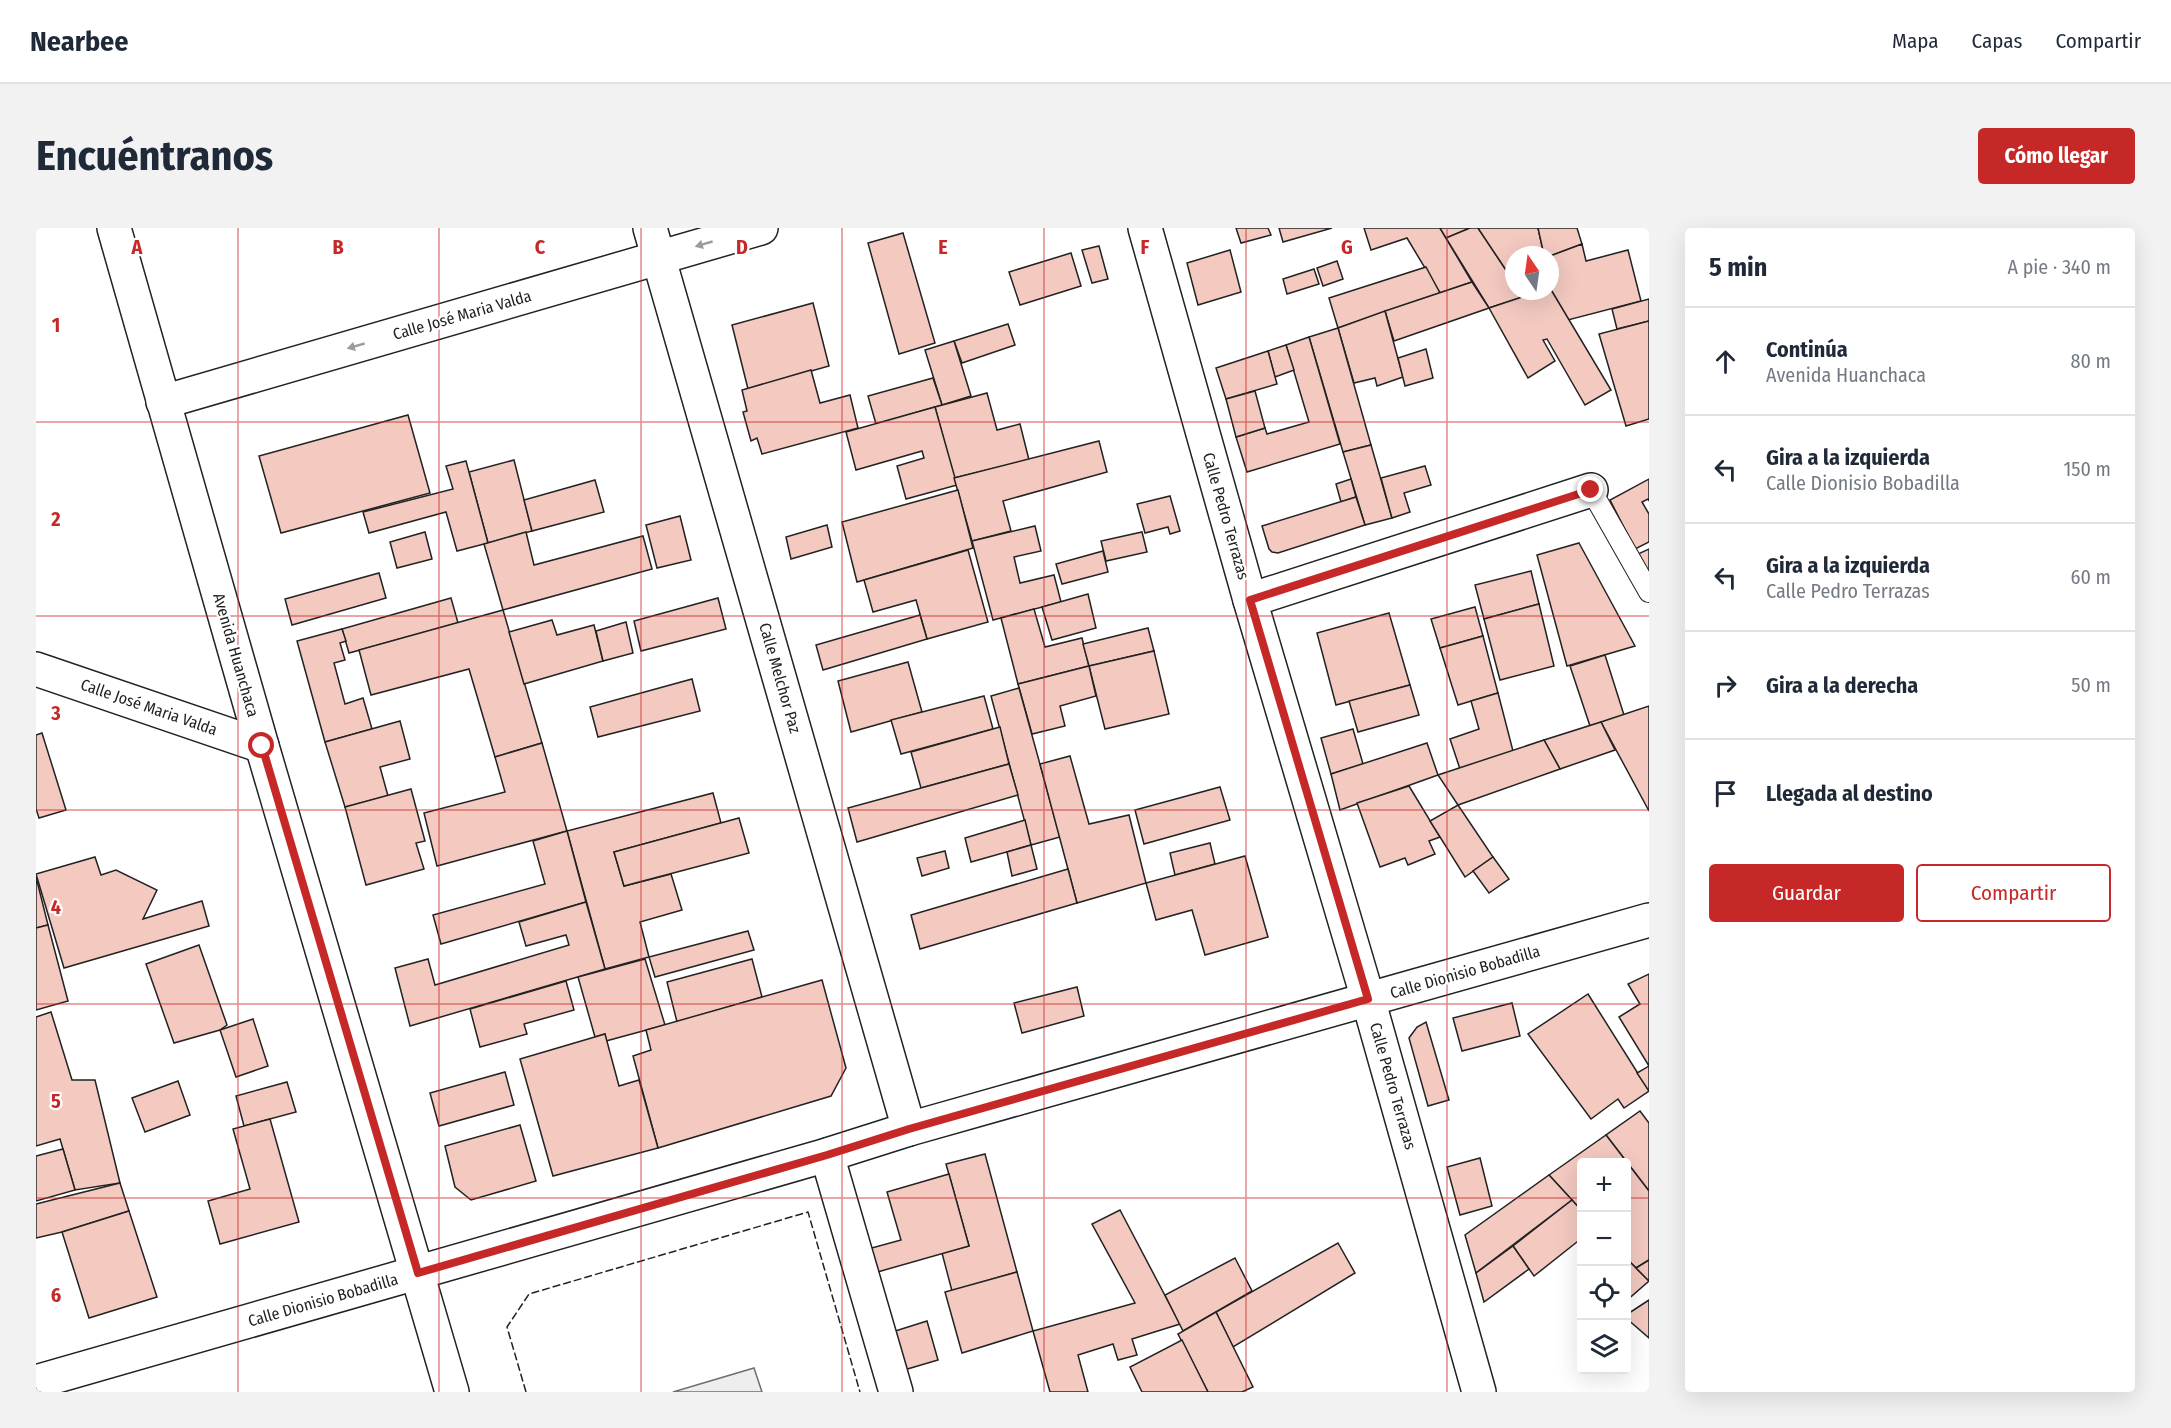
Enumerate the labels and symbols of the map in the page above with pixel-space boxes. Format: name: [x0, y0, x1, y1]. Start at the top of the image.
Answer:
text: A: [131, 235, 144, 259]
text: B: [332, 235, 344, 259]
text: C: [535, 235, 546, 259]
text: D: [736, 235, 748, 259]
text: E: [938, 235, 948, 259]
text: F: [1141, 235, 1150, 259]
text: G: [1341, 235, 1353, 259]
one-way arrow: [695, 240, 714, 250]
north arrow: [1505, 246, 1559, 300]
street label: Calle José Maria Valda: [391, 286, 534, 344]
text: 1: [52, 313, 60, 337]
one-way arrow: [347, 342, 365, 351]
street label: Calle Pedro Terrazas: [1199, 450, 1253, 582]
route end: [1577, 476, 1603, 502]
text: 2: [50, 507, 61, 531]
street label: Avenida Huanchaca: [209, 591, 263, 719]
street label: Calle Melchor Paz: [755, 621, 805, 735]
street label: Calle José Maria Valda: [78, 675, 220, 739]
text: 3: [50, 701, 61, 725]
route start: [248, 732, 274, 758]
text: 4: [51, 895, 61, 919]
street label: Calle Dionisio Bobadilla: [1388, 941, 1542, 1003]
street label: Calle Pedro Terrazas: [1366, 1020, 1420, 1152]
text: 5: [51, 1089, 61, 1113]
street label: Calle Dionisio Bobadilla: [246, 1269, 400, 1331]
text: 6: [51, 1283, 61, 1307]

